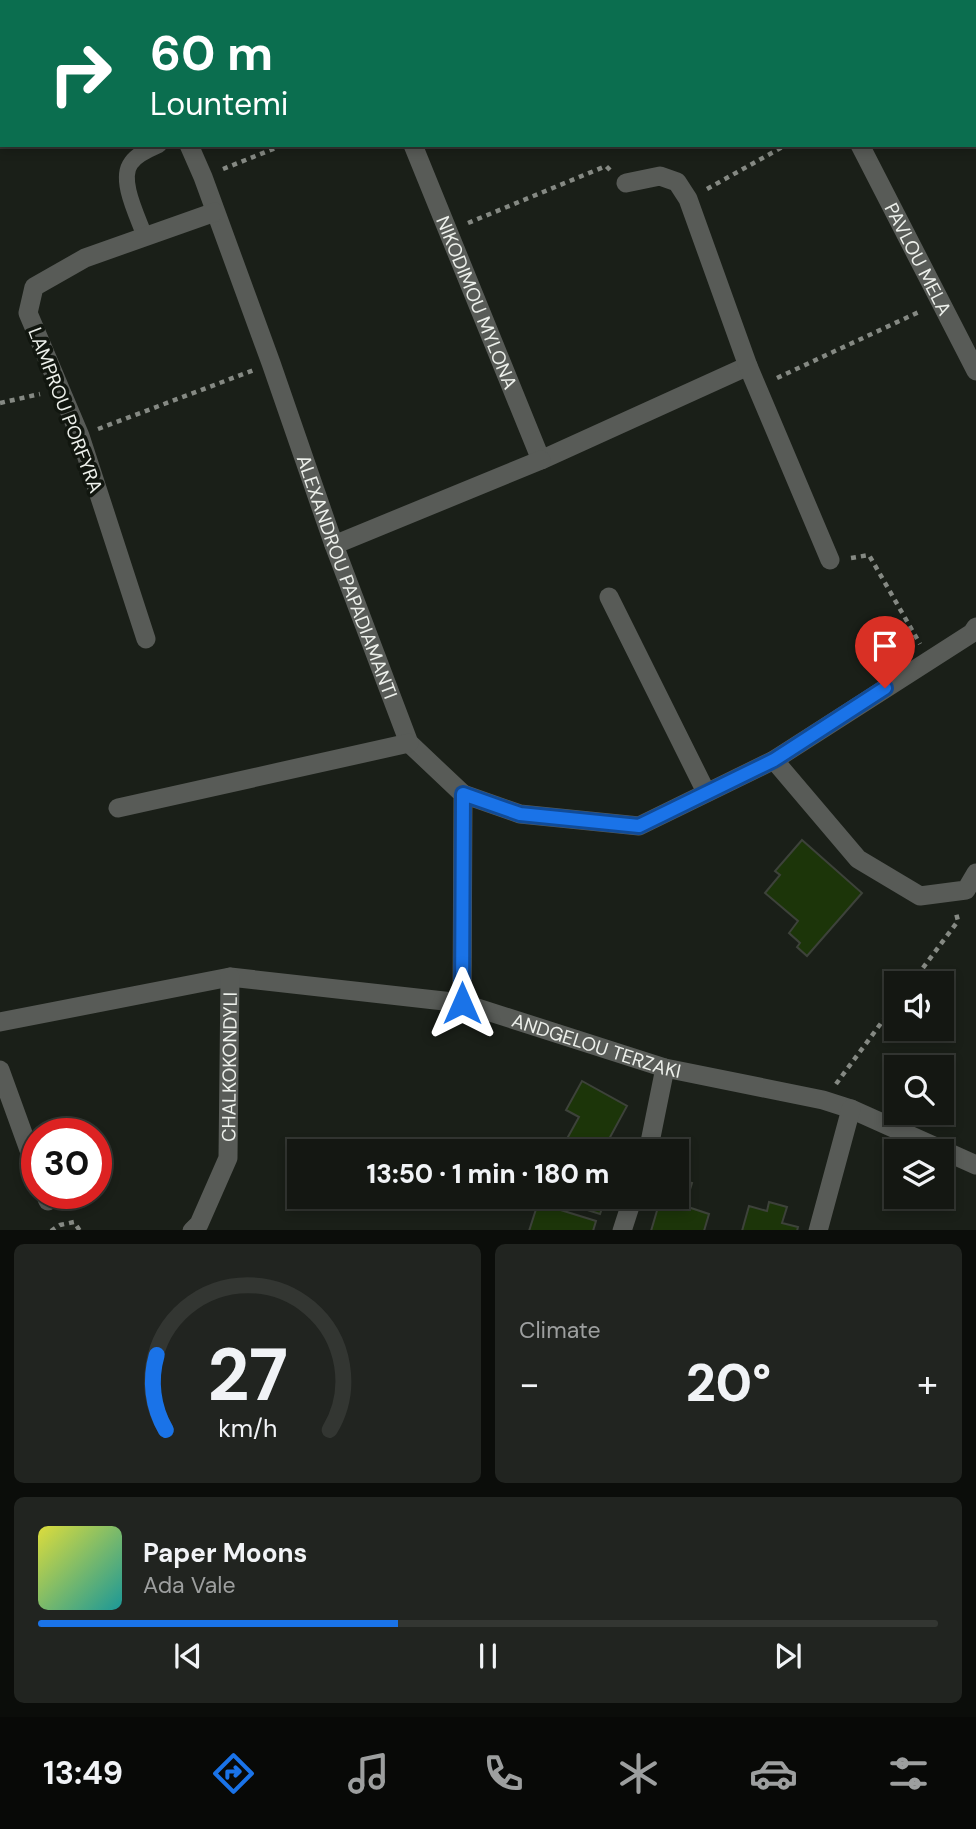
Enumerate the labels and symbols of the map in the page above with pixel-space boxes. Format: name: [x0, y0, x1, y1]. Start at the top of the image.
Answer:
street label: PAVLOU MELA: [879, 199, 957, 320]
street label: NIKODIMOU MYLONA: [430, 212, 523, 393]
street label: LAMPROU PORFYRA: [22, 324, 109, 497]
street label: ALEXANDROU PAPADIAMANTI: [291, 452, 403, 703]
pin: [855, 616, 915, 688]
position arrow: [425, 966, 499, 1040]
street label: CHALKOKONDYLI: [216, 992, 243, 1142]
street label: ANDGELOU TERZAKI: [509, 1008, 683, 1084]
speed limit sign: 30: [21, 1118, 112, 1209]

